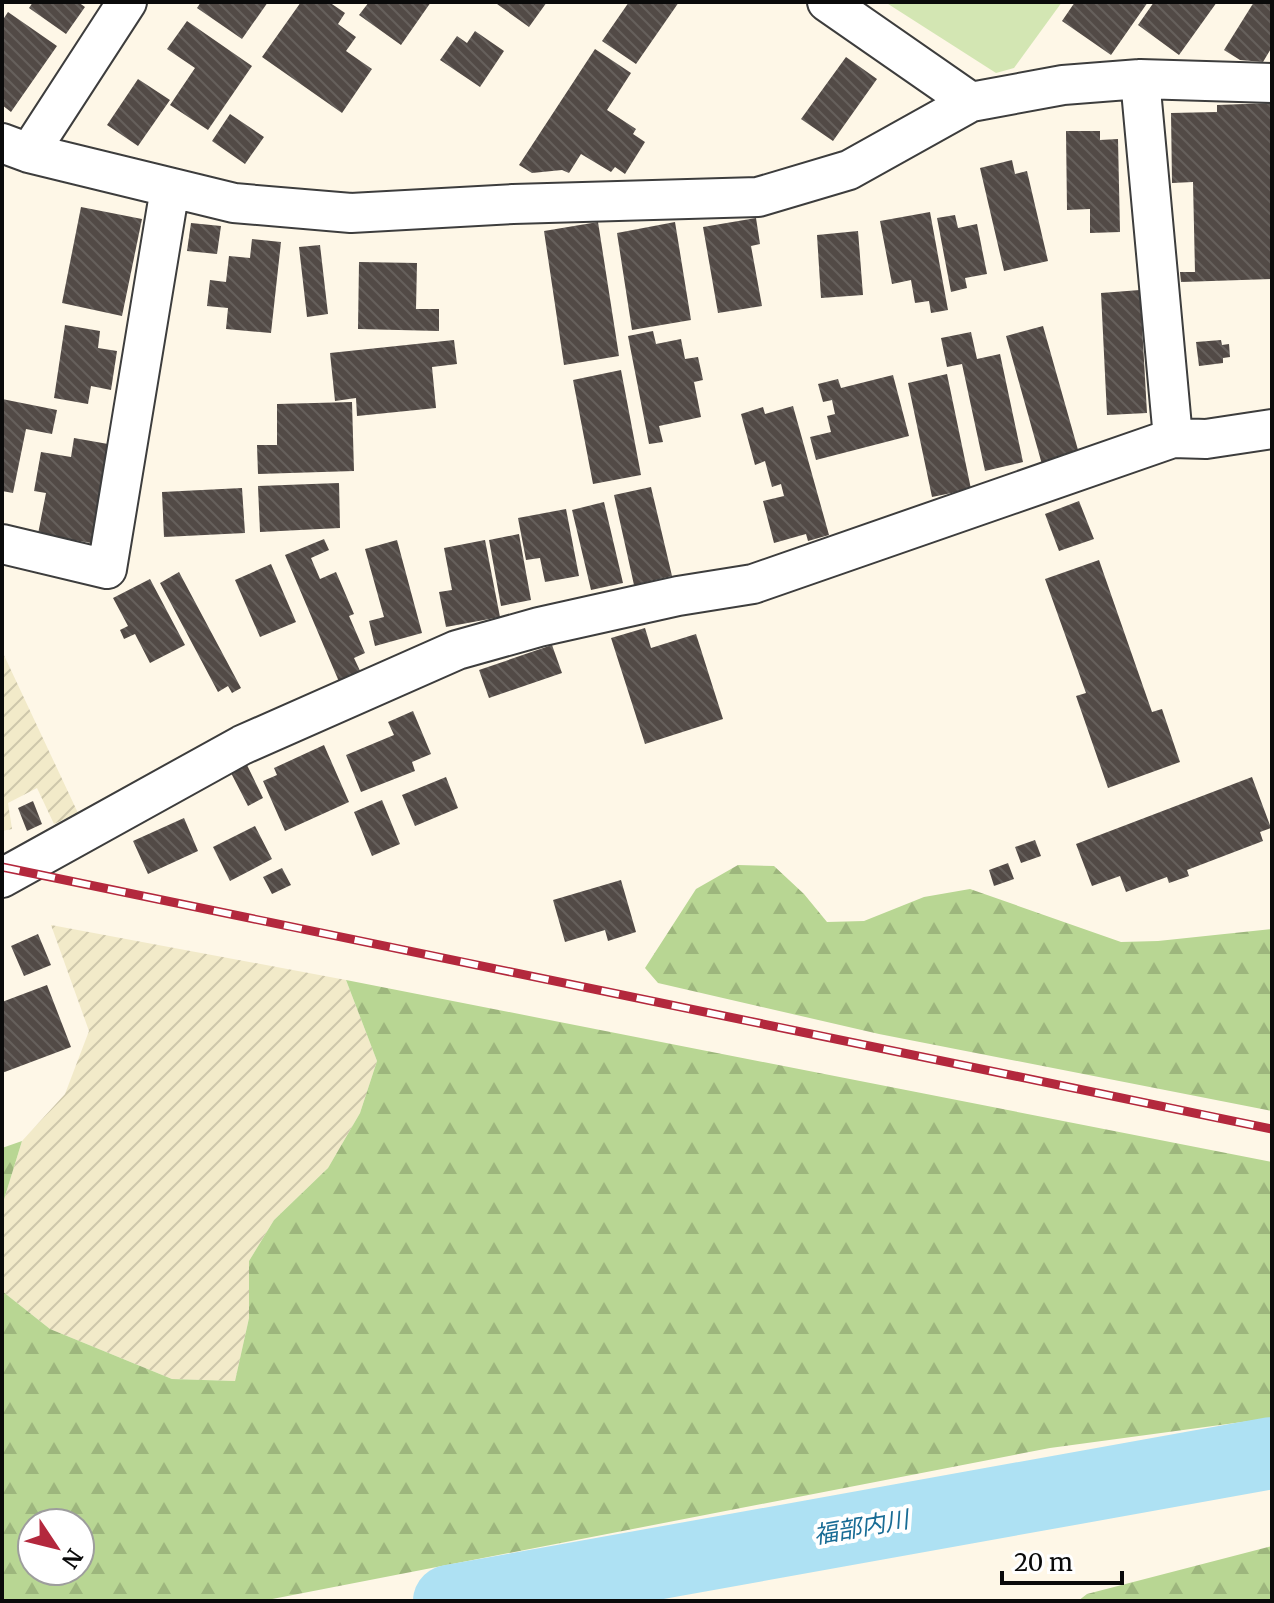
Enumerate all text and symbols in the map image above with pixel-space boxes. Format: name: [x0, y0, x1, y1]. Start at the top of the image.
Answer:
water label: 福部内川: [811, 1503, 914, 1551]
north arrow: [16, 1507, 96, 1587]
scale bar: [1002, 1535, 1122, 1585]
text: N: [56, 1543, 89, 1574]
text: 20 m: [1014, 1547, 1073, 1578]

